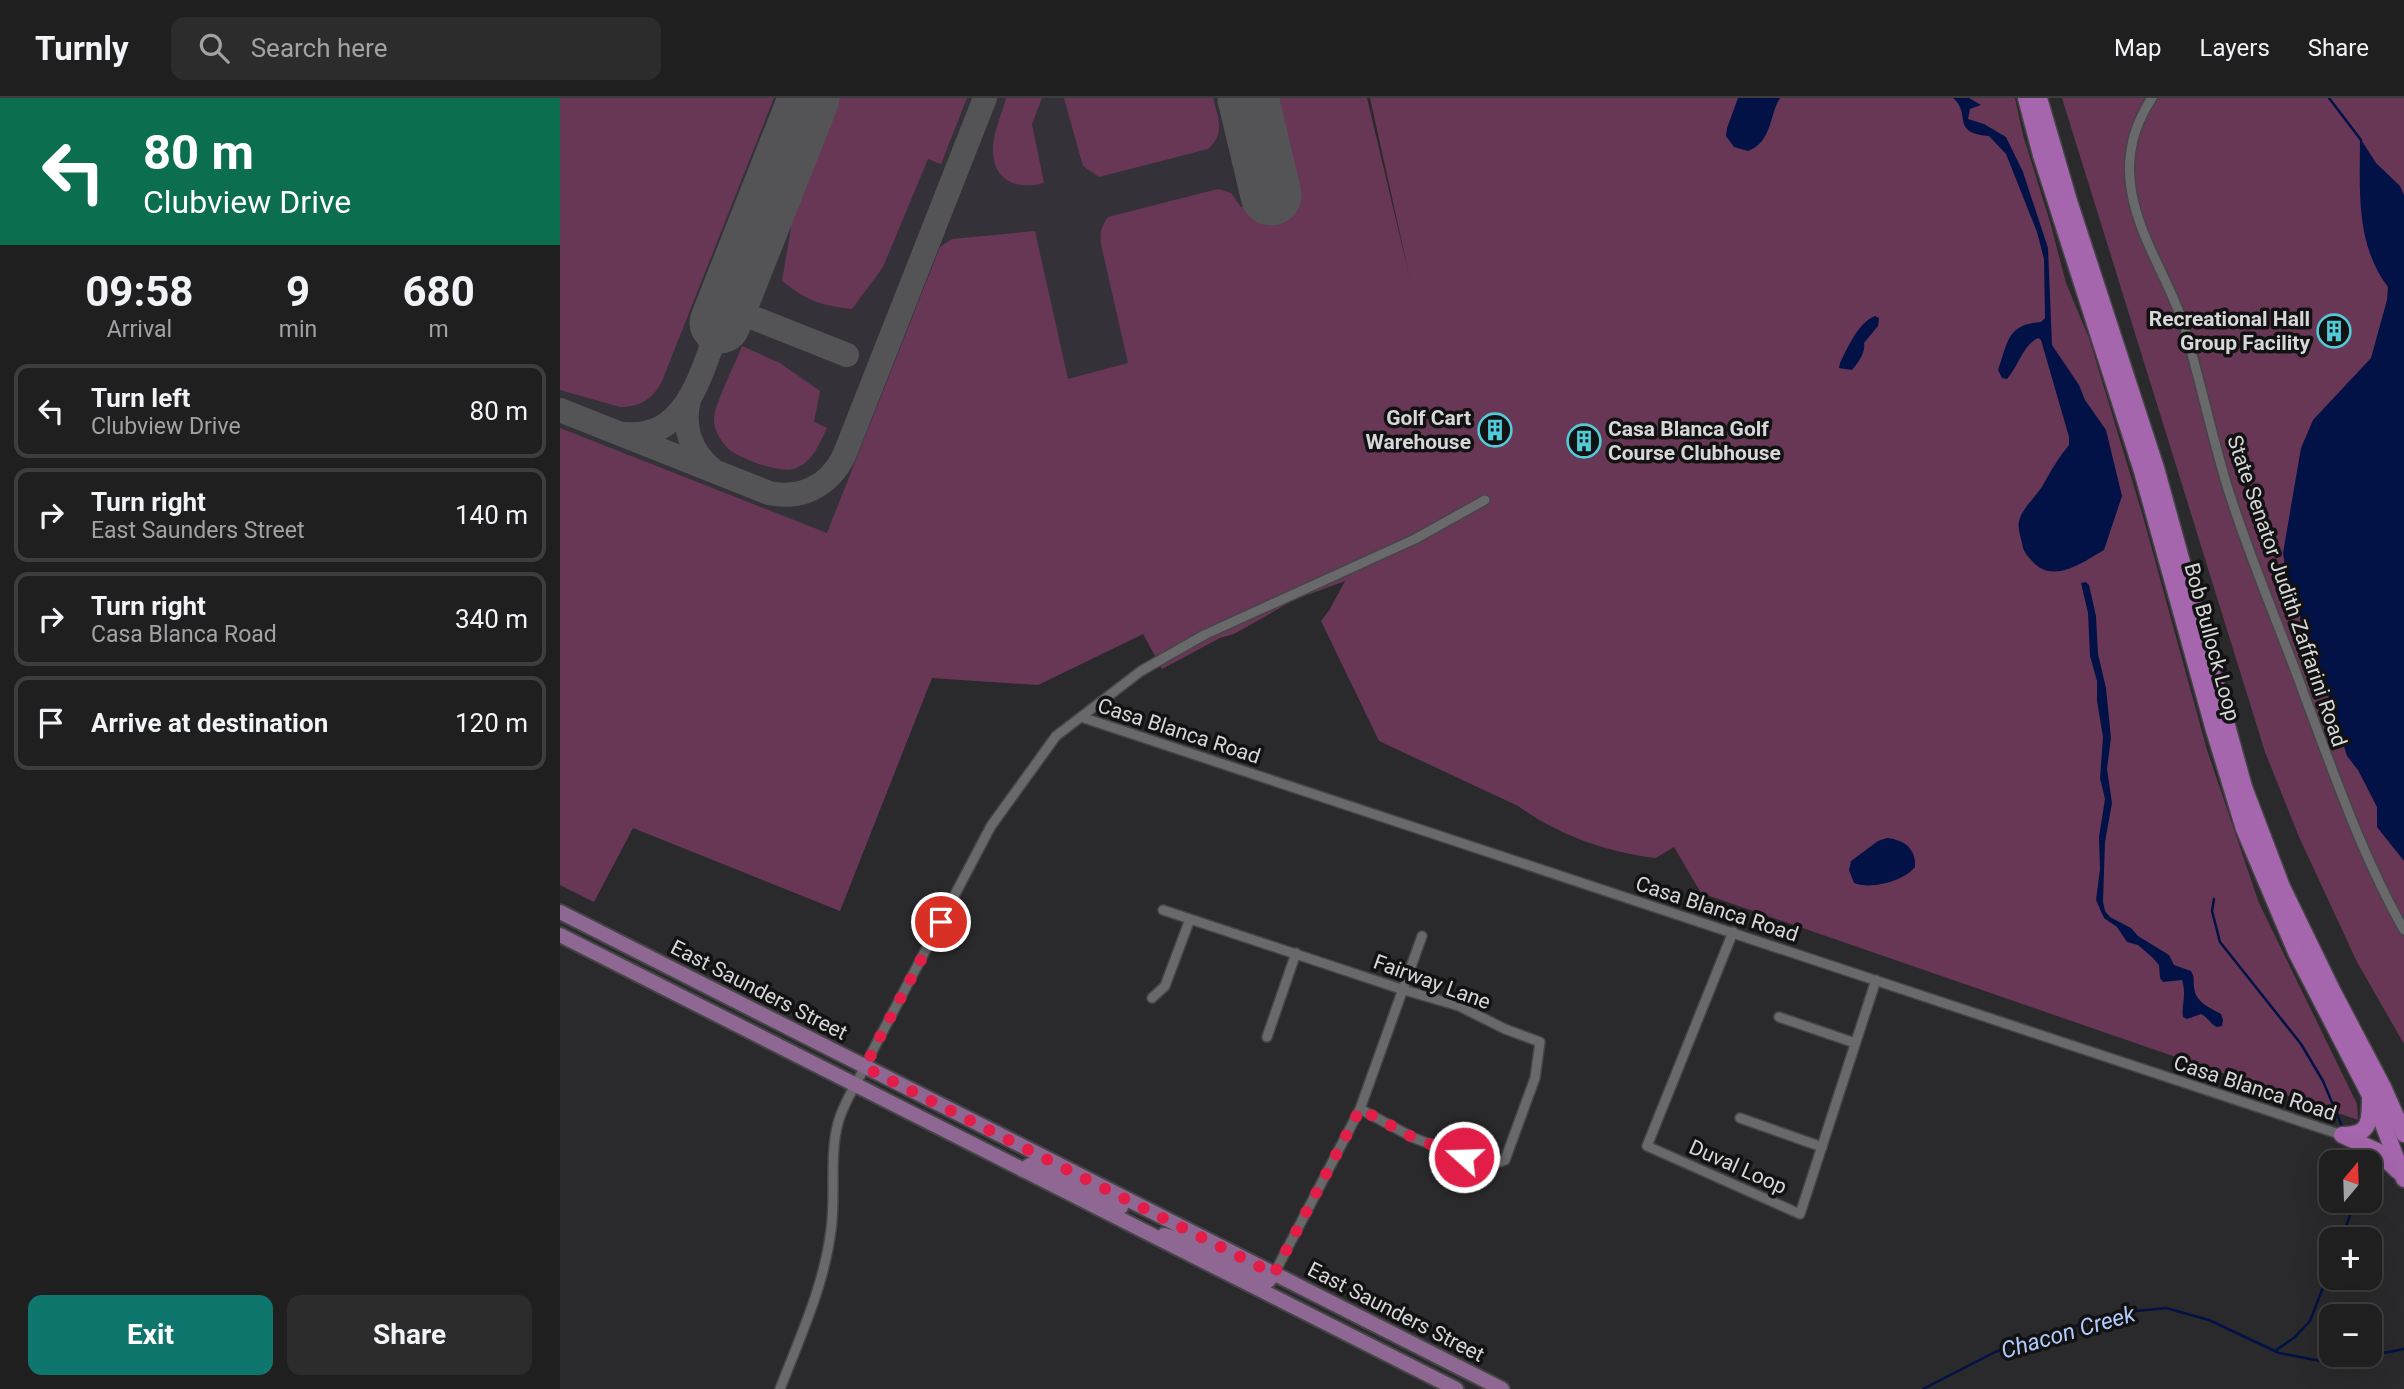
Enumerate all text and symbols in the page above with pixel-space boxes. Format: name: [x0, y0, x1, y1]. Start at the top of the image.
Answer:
search box: [171, 17, 661, 80]
text: Turnly: [35, 29, 129, 68]
icon: search: [195, 29, 233, 67]
text: Search here: [251, 33, 387, 63]
text: Map: [2114, 34, 2162, 62]
text: Layers: [2200, 34, 2270, 62]
text: Share: [2308, 34, 2369, 62]
text: 80 m: [143, 124, 254, 181]
icon: left: [28, 126, 119, 217]
text: Clubview Drive: [143, 183, 351, 221]
text: 09:58: [85, 267, 193, 316]
text: 9: [286, 267, 310, 316]
text: 680: [402, 267, 475, 316]
place label: Recreational Hall Group Facility: [2149, 307, 2310, 355]
building icon: Recreational Hall Group Facility: [2315, 312, 2353, 350]
text: Arrival: [107, 316, 172, 343]
text: min: [279, 316, 317, 343]
text: m: [429, 316, 449, 343]
text: Turn left: [91, 383, 190, 413]
icon: left: [32, 392, 70, 430]
text: 80 m: [470, 396, 528, 426]
place label: Golf Cart Warehouse: [1365, 406, 1471, 454]
building icon: Golf Cart Warehouse: [1476, 411, 1514, 449]
text: Clubview Drive: [91, 413, 241, 440]
place label: Casa Blanca Golf Course Clubhouse: [1608, 417, 1781, 465]
building icon: Casa Blanca Golf Course Clubhouse: [1565, 422, 1603, 460]
street label: State Senator Judith Zaffarini Road: [2222, 432, 2352, 750]
text: Turn right: [91, 487, 206, 517]
icon: right: [32, 496, 70, 534]
text: 140 m: [455, 500, 528, 530]
text: East Saunders Street: [91, 517, 304, 544]
street label: Bob Bullock Loop: [2179, 560, 2245, 724]
text: Turn right: [91, 591, 206, 621]
icon: right: [32, 600, 70, 638]
text: 340 m: [455, 604, 528, 634]
text: Casa Blanca Road: [91, 621, 277, 648]
street label: Casa Blanca Road: [1095, 693, 1263, 769]
icon: arrive: [32, 704, 70, 742]
text: Arrive at destination: [91, 708, 328, 738]
text: 120 m: [455, 708, 528, 738]
street label: Casa Blanca Road: [1633, 871, 1801, 947]
pin: [911, 892, 971, 952]
icon: arrive: [922, 903, 960, 941]
street label: East Saunders Street: [667, 935, 851, 1045]
street label: Fairway Lane: [1370, 950, 1494, 1014]
street label: Casa Blanca Road: [2171, 1050, 2339, 1126]
position arrow: [1427, 1120, 1501, 1194]
street label: Duval Loop: [1686, 1135, 1790, 1199]
north arrow: [2319, 1150, 2382, 1213]
map controls: [2319, 1150, 2382, 1367]
button: +: [2319, 1227, 2382, 1290]
street label: East Saunders Street: [1304, 1257, 1488, 1367]
button: Exit: [28, 1295, 273, 1375]
button: Share: [287, 1295, 532, 1375]
water label: Chacon Creek: [1998, 1300, 2139, 1364]
button: −: [2319, 1304, 2382, 1367]

